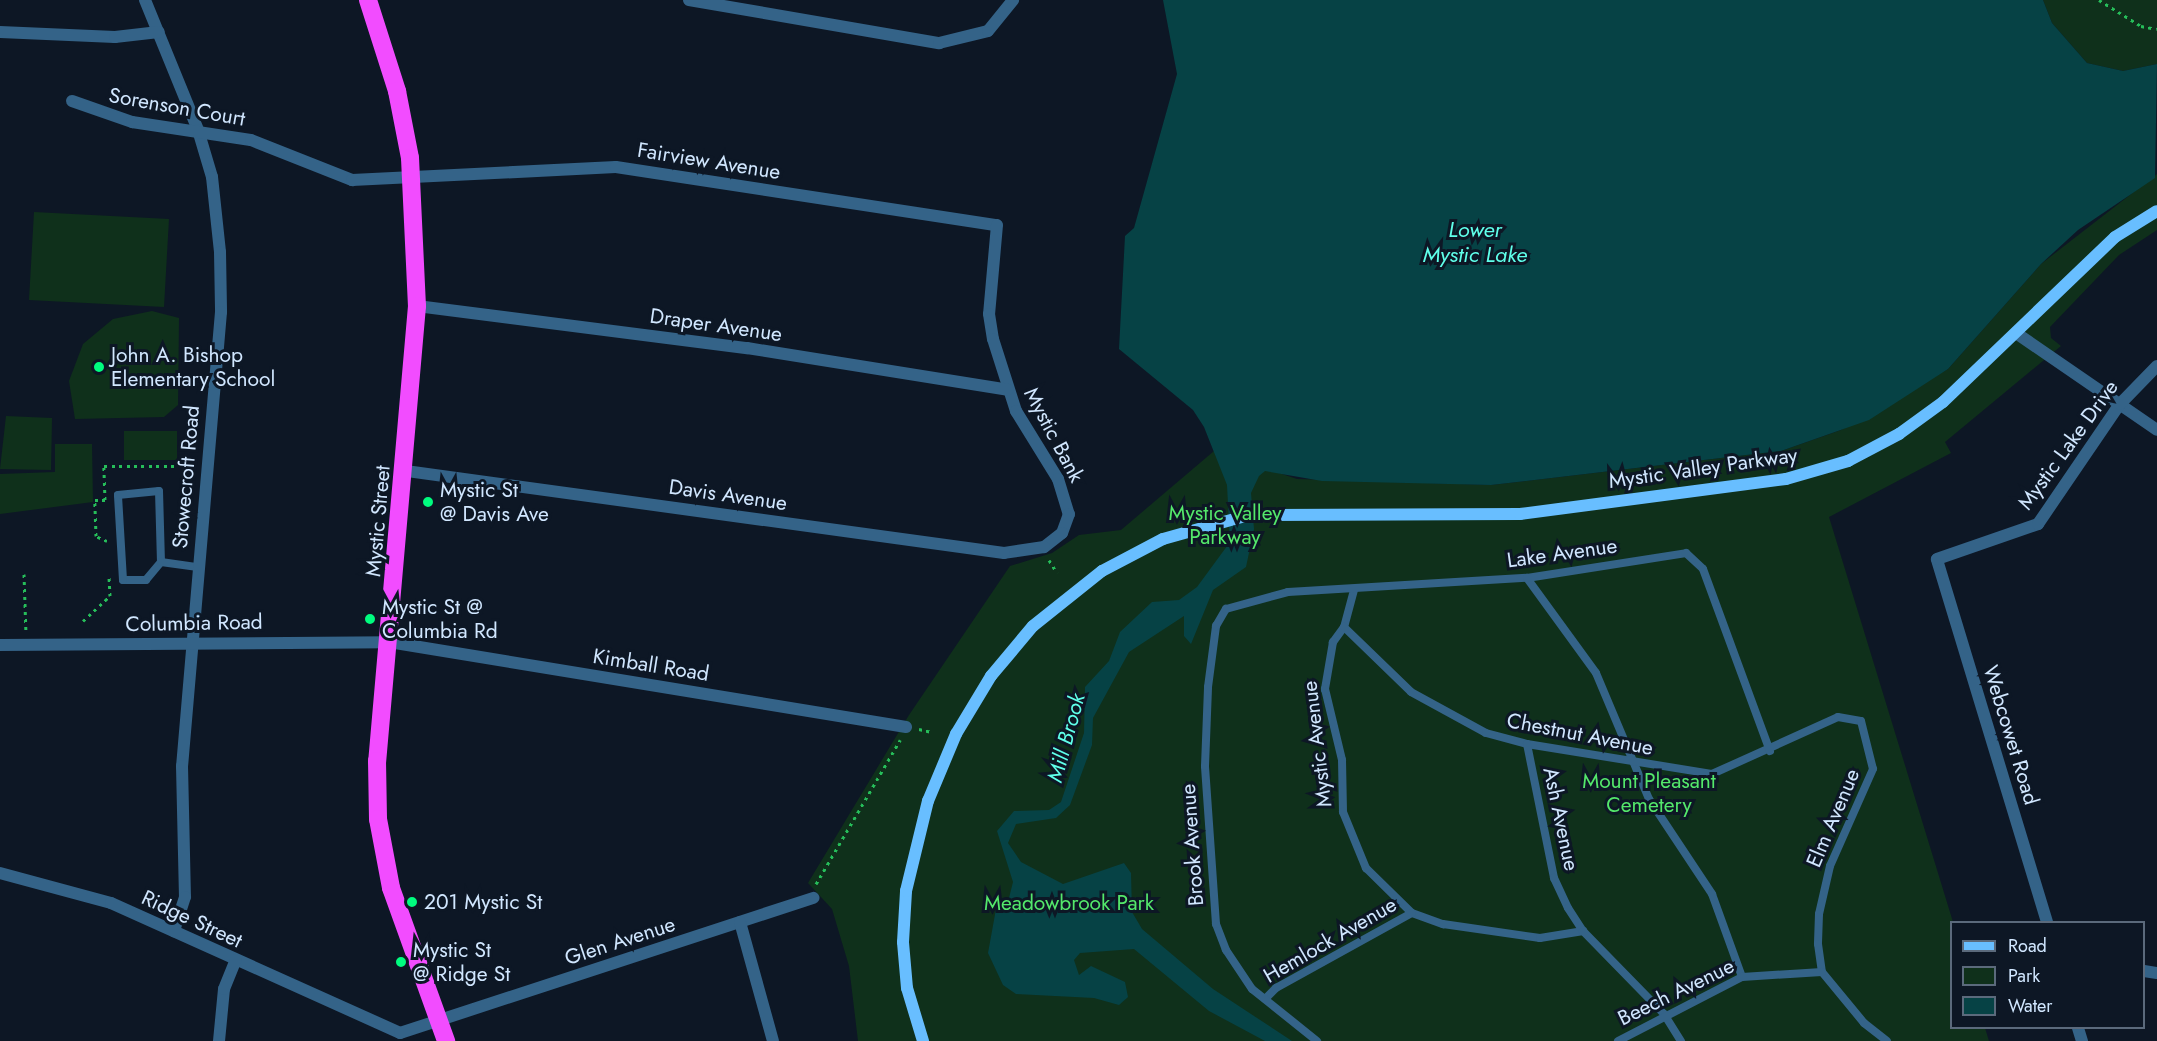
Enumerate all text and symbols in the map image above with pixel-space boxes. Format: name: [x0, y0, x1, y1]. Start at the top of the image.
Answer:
street label: Sorenson Court: [107, 83, 247, 131]
street label: Fairview Avenue: [636, 137, 782, 185]
water label: Lower Mystic Lake: [1423, 216, 1527, 268]
street label: Draper Avenue: [648, 303, 784, 347]
place label: John A. Bishop Elementary School: [111, 342, 275, 392]
marker: John A. Bishop Elementary School: [92, 360, 106, 374]
street label: Mystic Lake Drive: [2013, 375, 2123, 515]
street label: Mystic Bank: [1019, 383, 1089, 487]
street label: Stowecroft Road: [167, 404, 205, 550]
street label: Mystic Valley Parkway: [1607, 442, 1799, 494]
street label: Mystic Street: [361, 464, 395, 578]
street label: Davis Avenue: [667, 474, 789, 516]
place label: Mystic St @ Davis Ave: [440, 477, 549, 527]
marker: Mystic St @ Davis Ave: [421, 495, 435, 509]
park label: Mystic Valley Parkway: [1169, 500, 1281, 550]
street label: Lake Avenue: [1505, 533, 1619, 573]
place label: Mystic St @ Columbia Rd: [382, 594, 498, 644]
street label: Columbia Road: [125, 609, 263, 637]
marker: Mystic St @ Columbia Rd: [363, 612, 377, 626]
street label: Kimball Road: [591, 643, 711, 687]
street label: Webcowet Road: [1978, 662, 2044, 808]
street label: Mystic Avenue: [1297, 679, 1337, 809]
water label: Mill Brook: [1041, 691, 1091, 785]
street label: Chestnut Avenue: [1505, 707, 1655, 761]
street label: Ash Avenue: [1538, 765, 1584, 873]
street label: Elm Avenue: [1801, 765, 1865, 871]
park label: Mount Pleasant Cemetery: [1582, 768, 1716, 818]
street label: Brook Avenue: [1175, 783, 1209, 907]
street label: Ridge Street: [138, 885, 246, 953]
place label: 201 Mystic St: [424, 889, 542, 915]
park label: Meadowbrook Park: [984, 890, 1154, 916]
street label: Hemlock Avenue: [1259, 892, 1401, 988]
marker: 201 Mystic St: [405, 895, 419, 909]
street label: Glen Avenue: [562, 911, 678, 971]
legend: [1950, 921, 2145, 1029]
text: Road: [2008, 933, 2047, 959]
place label: Mystic St @ Ridge St: [413, 937, 510, 987]
street label: Beech Avenue: [1614, 953, 1738, 1031]
marker: Mystic St @ Ridge St: [394, 955, 408, 969]
text: Park: [2008, 963, 2040, 989]
text: Water: [2008, 993, 2052, 1019]

